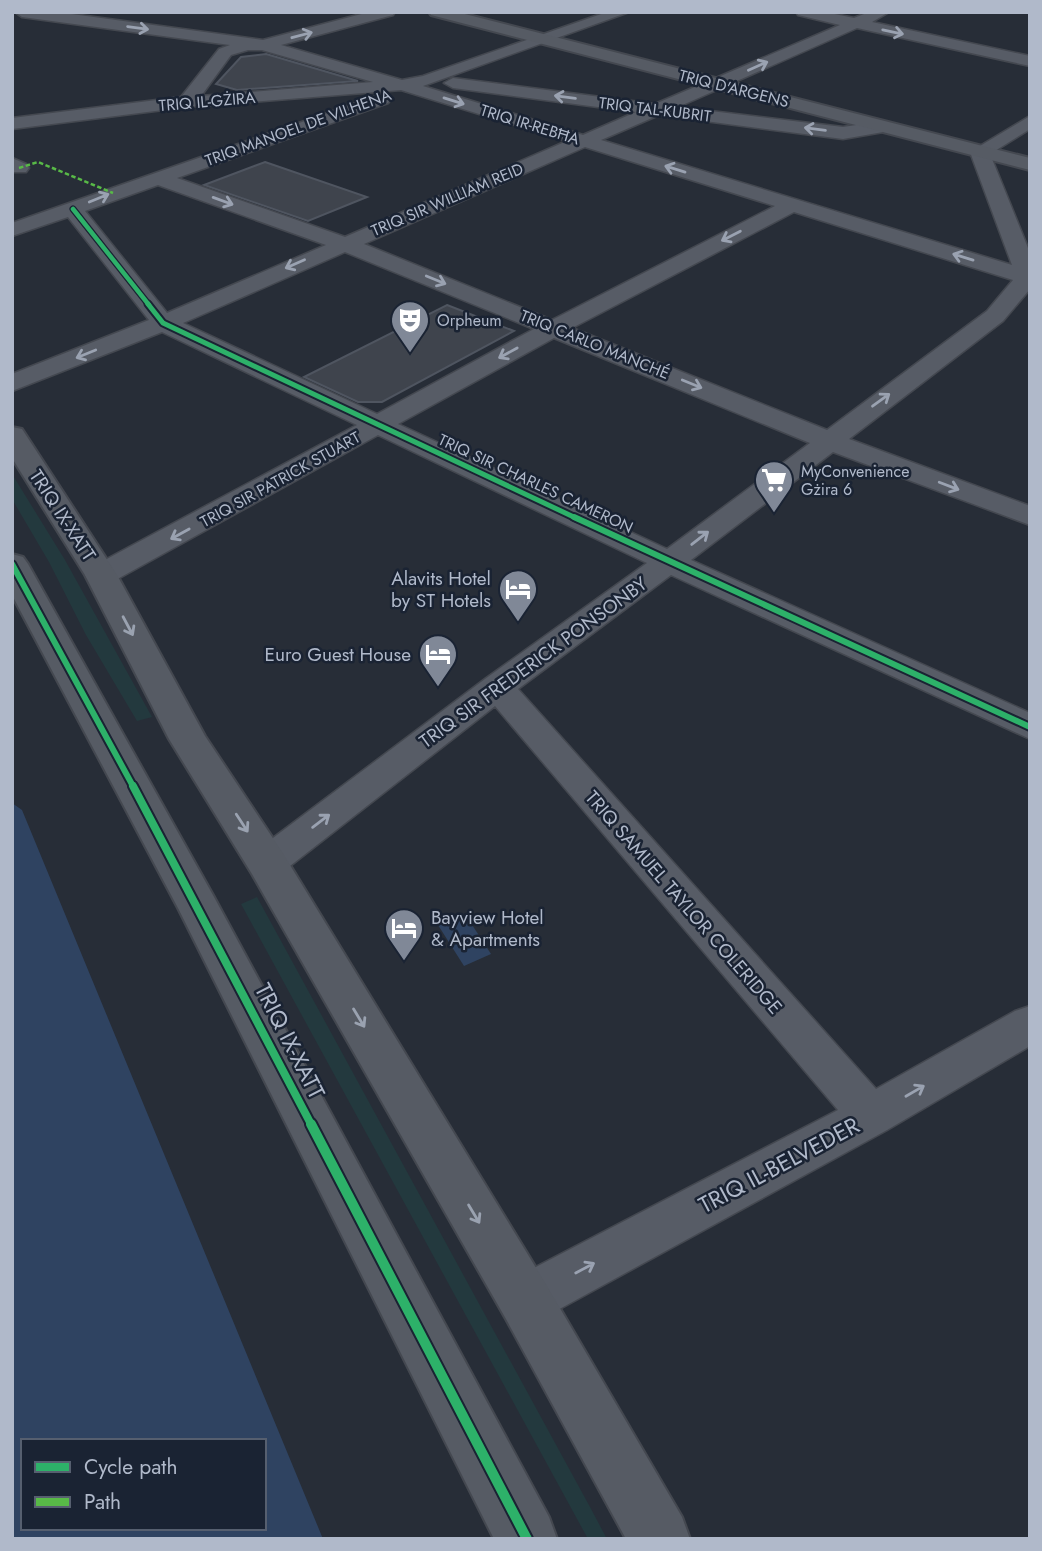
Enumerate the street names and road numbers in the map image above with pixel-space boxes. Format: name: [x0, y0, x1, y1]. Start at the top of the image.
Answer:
street label: TRIQ D'ARGENS: [676, 64, 792, 113]
street label: TRIQ MANOEL DE VILHENA: [202, 83, 395, 172]
street label: TRIQ IL-GŻIRA: [158, 86, 257, 117]
street label: TRIQ TAL-KUBRIT: [597, 91, 713, 128]
street label: TRIQ IR-REBĦA: [477, 98, 583, 151]
street label: TRIQ SIR WILLIAM REID: [368, 157, 527, 242]
street label: TRIQ CARLO MANCHÉ: [517, 304, 673, 385]
street label: TRIQ SIR PATRICK STUART: [196, 426, 365, 533]
street label: TRIQ SIR CHARLES CAMERON: [435, 428, 637, 539]
street label: TRIQ IX-XATT: [23, 464, 102, 566]
street label: TRIQ SIR FREDERICK PONSONBY: [414, 570, 653, 754]
street label: TRIQ SAMUEL TAYLOR COLERIDGE: [579, 785, 788, 1020]
street label: TRIQ IX-XATT: [246, 977, 334, 1105]
street label: TRIQ IL-BELVEDER: [693, 1108, 866, 1222]

